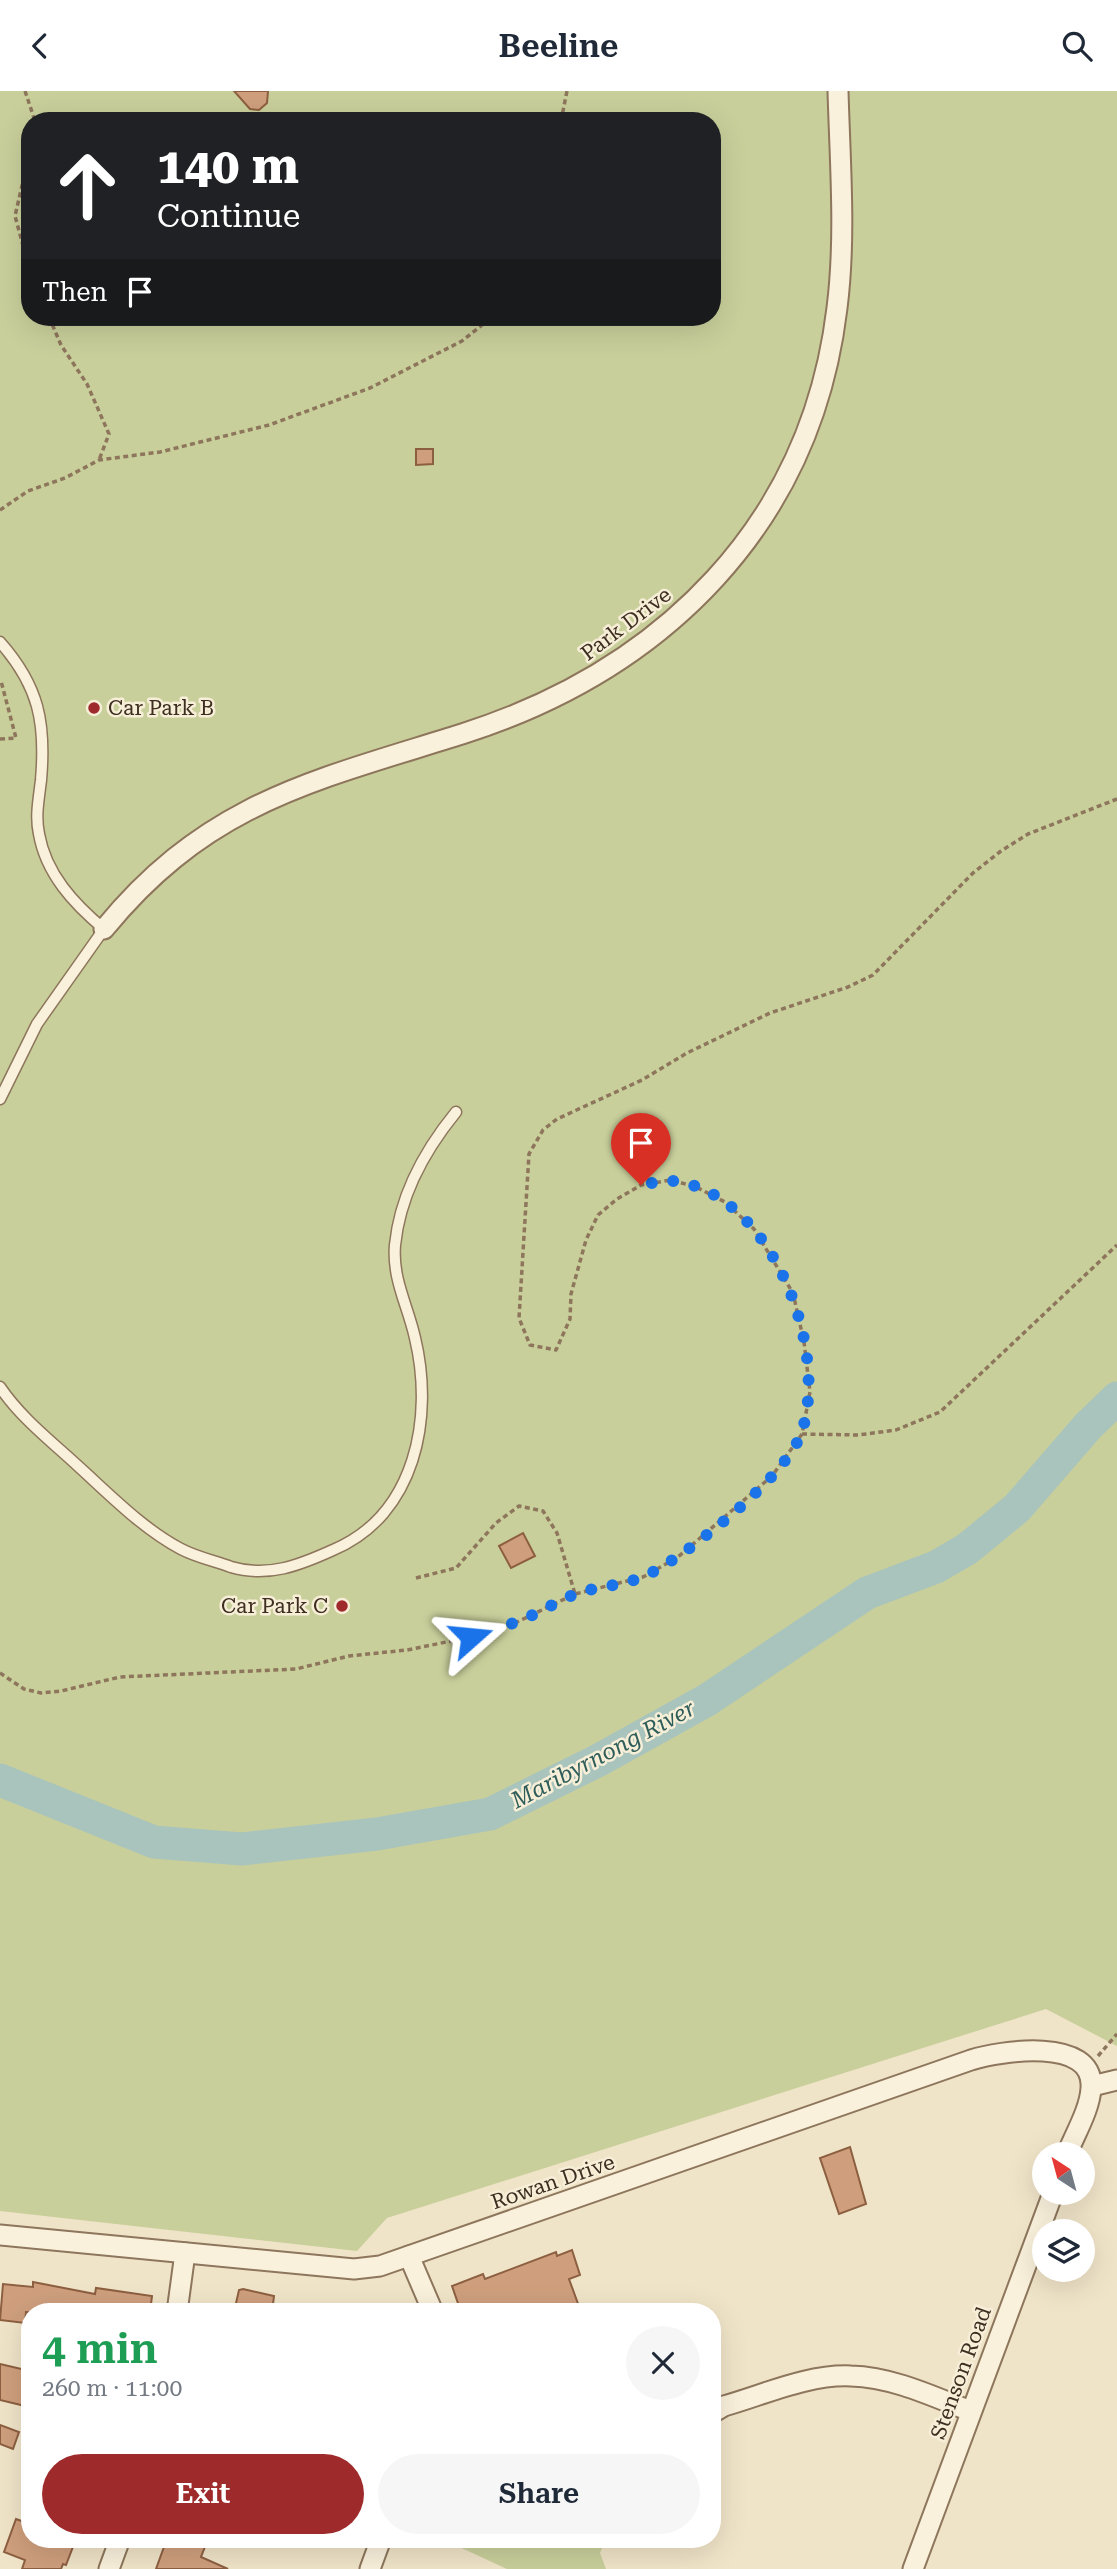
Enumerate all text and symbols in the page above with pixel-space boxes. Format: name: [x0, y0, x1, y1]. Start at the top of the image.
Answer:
icon: back: [21, 27, 59, 65]
text: Beeline: [499, 27, 618, 65]
icon: search: [1058, 27, 1096, 65]
text: 140 m: [157, 138, 299, 195]
icon: ahead: [42, 140, 133, 231]
text: Continue: [157, 197, 300, 235]
icon: arrive: [121, 273, 159, 311]
text: Then: [42, 277, 107, 307]
street label: Park Drive: [576, 582, 676, 666]
place label: Car Park B: [108, 696, 214, 720]
marker: Car Park B: [86, 700, 102, 716]
pin: [611, 1113, 671, 1185]
icon: arrive: [622, 1124, 660, 1162]
place label: Car Park C: [221, 1594, 328, 1618]
marker: Car Park C: [334, 1598, 350, 1614]
position arrow: [434, 1600, 508, 1674]
water label: Maribyrnong River: [506, 1694, 700, 1815]
north arrow: [1032, 2142, 1096, 2205]
map controls: [1032, 2142, 1095, 2282]
street label: Rowan Drive: [488, 2150, 618, 2214]
button: layers: [1032, 2219, 1095, 2282]
street label: Stenson Road: [926, 2303, 996, 2442]
text: 4 min: [42, 2324, 158, 2373]
button: close: [626, 2326, 700, 2400]
text: 260 m · 11:00: [42, 2375, 182, 2402]
button: Exit: [42, 2454, 364, 2534]
button: Share: [378, 2454, 700, 2534]

